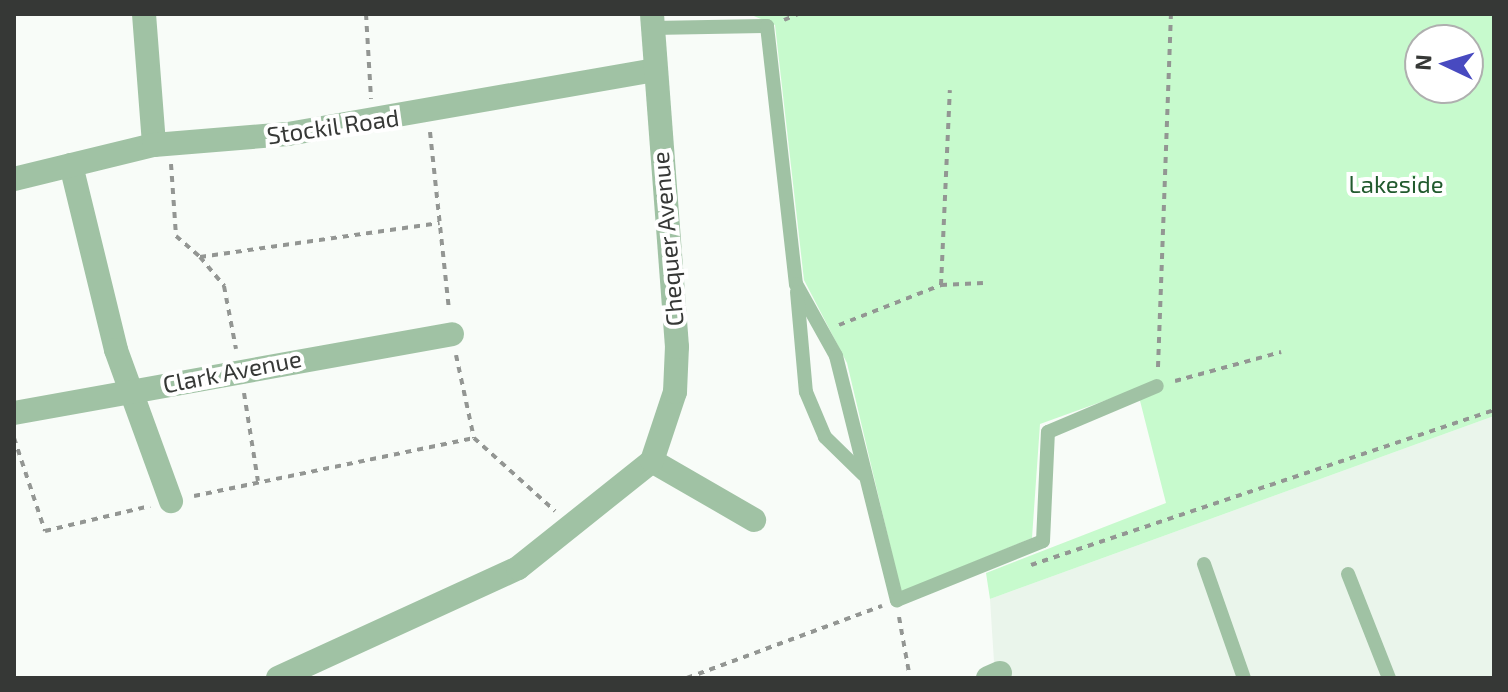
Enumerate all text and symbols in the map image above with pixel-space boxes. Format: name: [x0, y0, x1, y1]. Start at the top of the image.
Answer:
north arrow: [1404, 24, 1484, 104]
text: N: [1409, 54, 1436, 71]
street label: Stockil Road: [265, 102, 401, 150]
street label: Chequer Avenue: [645, 150, 689, 328]
park label: Lakeside: [1348, 170, 1444, 198]
street label: Clark Avenue: [160, 343, 304, 399]

